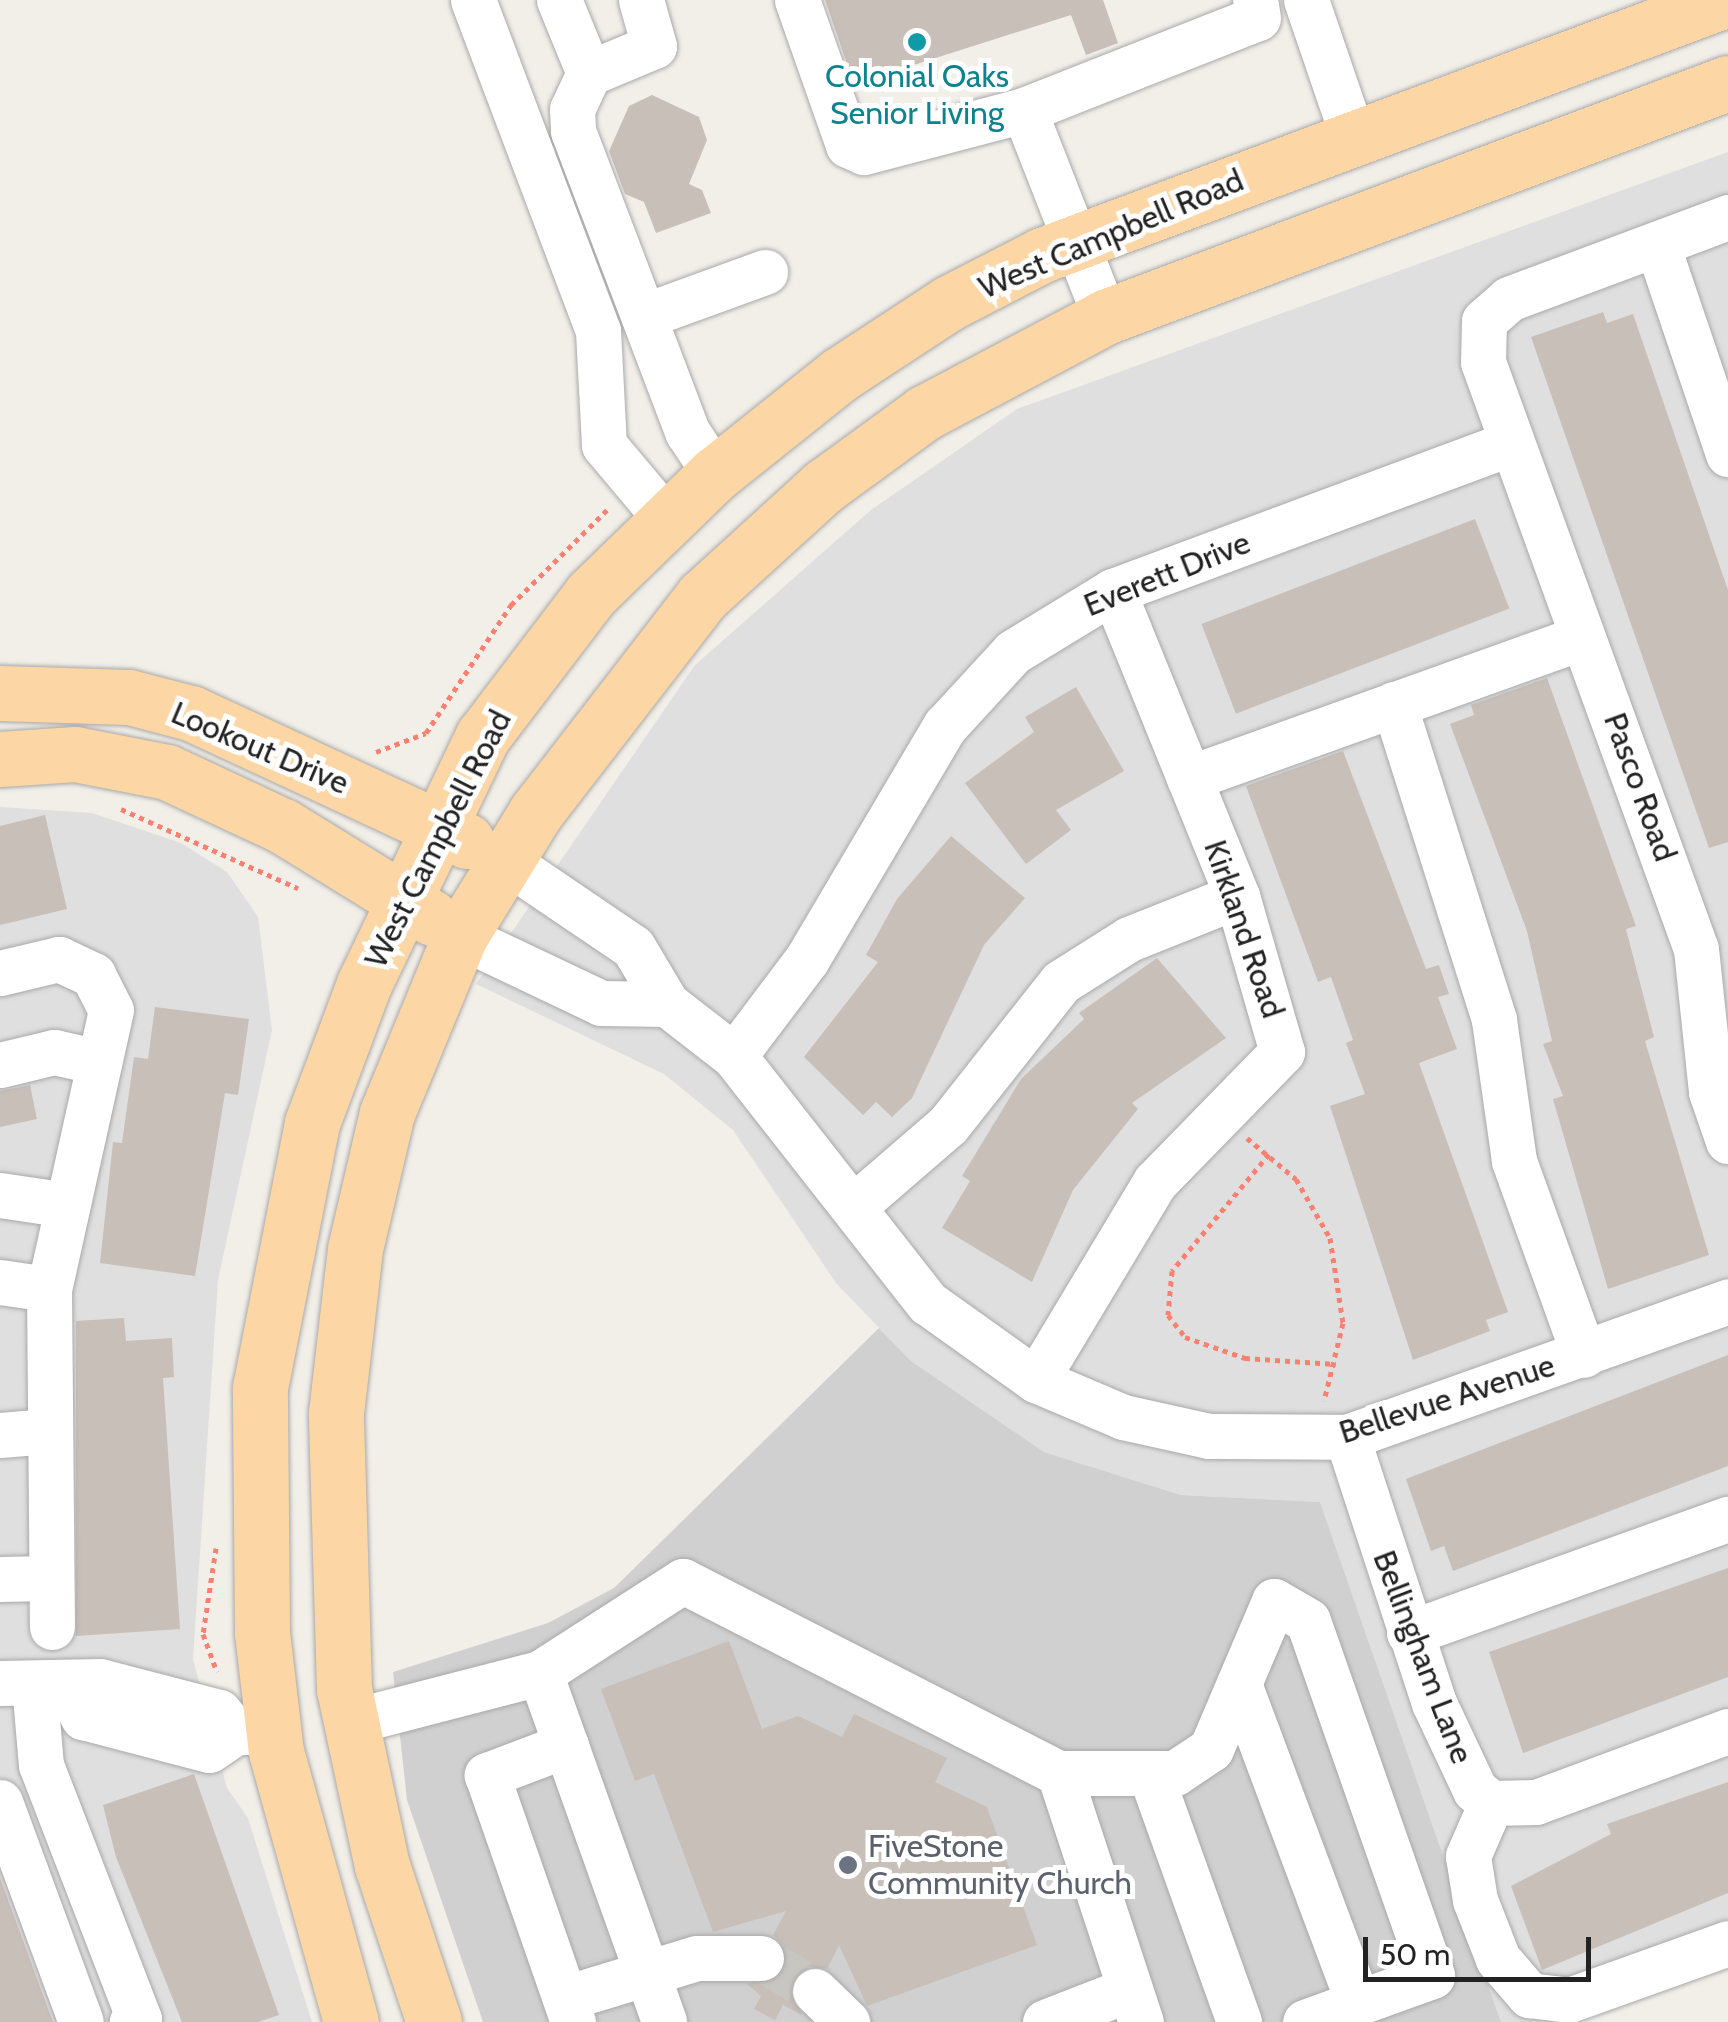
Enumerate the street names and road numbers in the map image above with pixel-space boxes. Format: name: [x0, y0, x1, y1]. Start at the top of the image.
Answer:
street label: West Campbell Road: [973, 161, 1249, 307]
street label: Everett Drive: [1078, 523, 1256, 625]
street label: Lookout Drive: [166, 693, 354, 803]
street label: West Campbell Road: [357, 704, 519, 974]
street label: Pasco Road: [1595, 708, 1685, 866]
street label: Kirkland Road: [1196, 835, 1292, 1023]
street label: Bellevue Avenue: [1334, 1346, 1560, 1452]
street label: Bellingham Lane: [1365, 1545, 1481, 1769]

